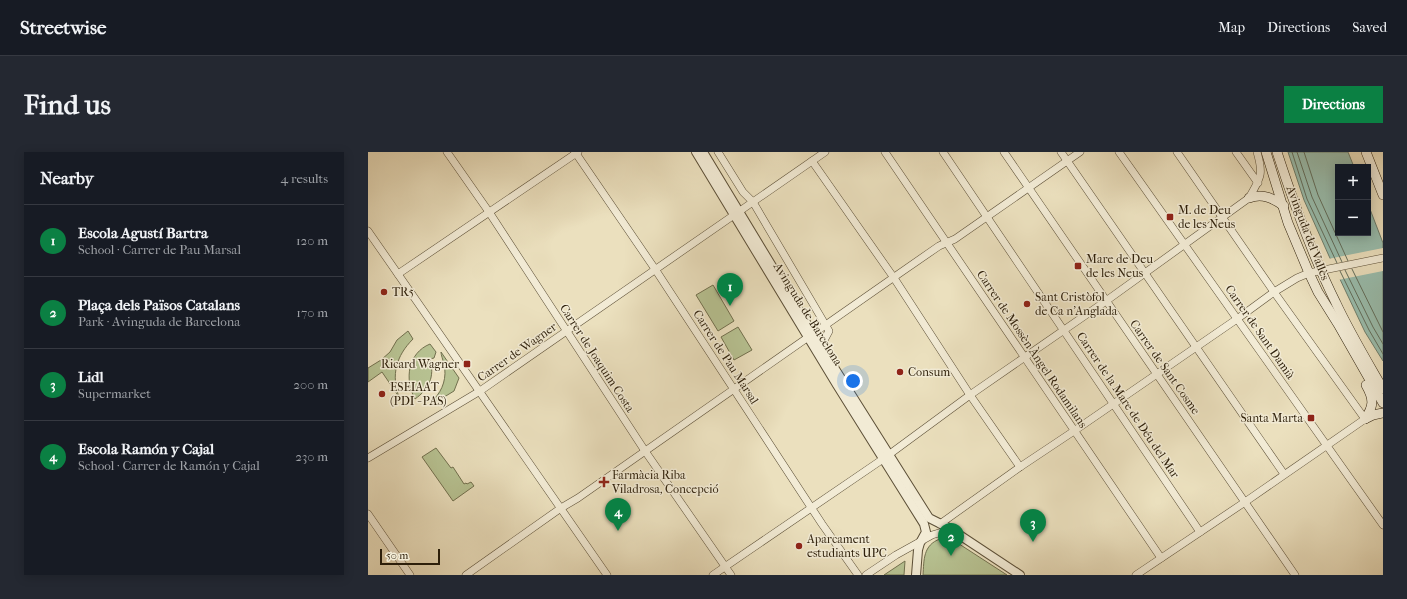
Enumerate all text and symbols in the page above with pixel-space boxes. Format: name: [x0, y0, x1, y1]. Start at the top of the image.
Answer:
text: Streetwise: [20, 17, 106, 39]
text: Map: [1218, 19, 1245, 36]
text: Directions: [1267, 19, 1330, 36]
text: Saved: [1352, 19, 1387, 36]
button: Directions: [1284, 86, 1383, 123]
text: Find us: [24, 88, 111, 121]
map controls: [1335, 164, 1371, 236]
button: +: [1335, 164, 1371, 200]
text: Nearby: [40, 168, 94, 188]
text: 4 results: [281, 171, 328, 186]
street label: Avinguda del Vallès: [1283, 183, 1333, 283]
button: −: [1335, 200, 1371, 236]
place label: M. de Deu de les Neus: [1178, 203, 1236, 231]
marker: M. de Deu de les Neus: [1165, 212, 1175, 222]
text: Escola Agustí Bartra: [78, 224, 208, 242]
text: 1: [51, 233, 55, 248]
text: 120 m: [296, 233, 328, 248]
text: School · Carrer de Pau Marsal: [78, 242, 241, 257]
place label: Mare de Deu de les Neus: [1086, 252, 1153, 280]
street label: Avinguda de Barcelona: [770, 259, 846, 368]
marker: Mare de Deu de les Neus: [1073, 261, 1083, 271]
street label: Carrer de Mossèn Àngel Rodamilans: [974, 267, 1091, 431]
pin: 1: [717, 273, 743, 306]
street label: Carrer de Sant Damià: [1222, 282, 1298, 382]
place label: TR5: [392, 285, 414, 299]
marker: TR5: [379, 287, 389, 297]
place label: Sant Cristòfol de Ca n'Anglada: [1035, 290, 1118, 318]
text: Plaça dels Països Catalans: [78, 296, 240, 314]
marker: Sant Cristòfol de Ca n'Anglada: [1022, 299, 1032, 309]
street label: Carrer de Joaquim Costa: [557, 301, 637, 415]
text: 2: [50, 305, 56, 320]
text: 170 m: [296, 305, 328, 320]
street label: Carrer de Pau Marsal: [690, 307, 762, 407]
text: Park · Avinguda de Barcelona: [78, 314, 240, 329]
street label: Carrer de Sant Cosme: [1127, 317, 1203, 417]
street label: Carrer de Wagner: [475, 319, 560, 385]
street label: Carrer de la Mare de Déu del Mar: [1074, 329, 1183, 482]
place label: Ricard Wagner: [381, 357, 460, 371]
marker: Ricard Wagner: [462, 359, 472, 369]
place label: Consum: [908, 365, 950, 379]
marker: Consum: [895, 367, 905, 377]
text: Lidl: [78, 368, 104, 386]
your location: [843, 371, 863, 391]
text: 3: [50, 377, 56, 392]
text: 200 m: [293, 377, 328, 392]
place label: ESEIAAT (PDI - PAS): [390, 380, 447, 408]
text: Supermarket: [78, 386, 151, 401]
marker: ESEIAAT (PDI - PAS): [377, 389, 387, 399]
place label: Santa Marta: [1240, 411, 1303, 425]
marker: Santa Marta: [1306, 413, 1316, 423]
text: Escola Ramón y Cajal: [78, 440, 214, 458]
text: 4: [49, 449, 57, 464]
text: 230 m: [295, 449, 328, 464]
text: School · Carrer de Ramón y Cajal: [78, 458, 260, 473]
place label: Farmàcia Riba Viladrosa, Concepció: [611, 468, 719, 496]
marker: Farmàcia Riba Viladrosa, Concepció: [599, 477, 609, 487]
pin: 4: [605, 498, 631, 531]
pin: 3: [1020, 509, 1046, 542]
pin: 2: [938, 523, 964, 556]
place label: Aparcament estudiants UPC: [806, 532, 887, 560]
marker: Aparcament estudiants UPC: [794, 541, 804, 551]
scale bar: [380, 547, 440, 566]
text: 50 m: [386, 549, 408, 562]

